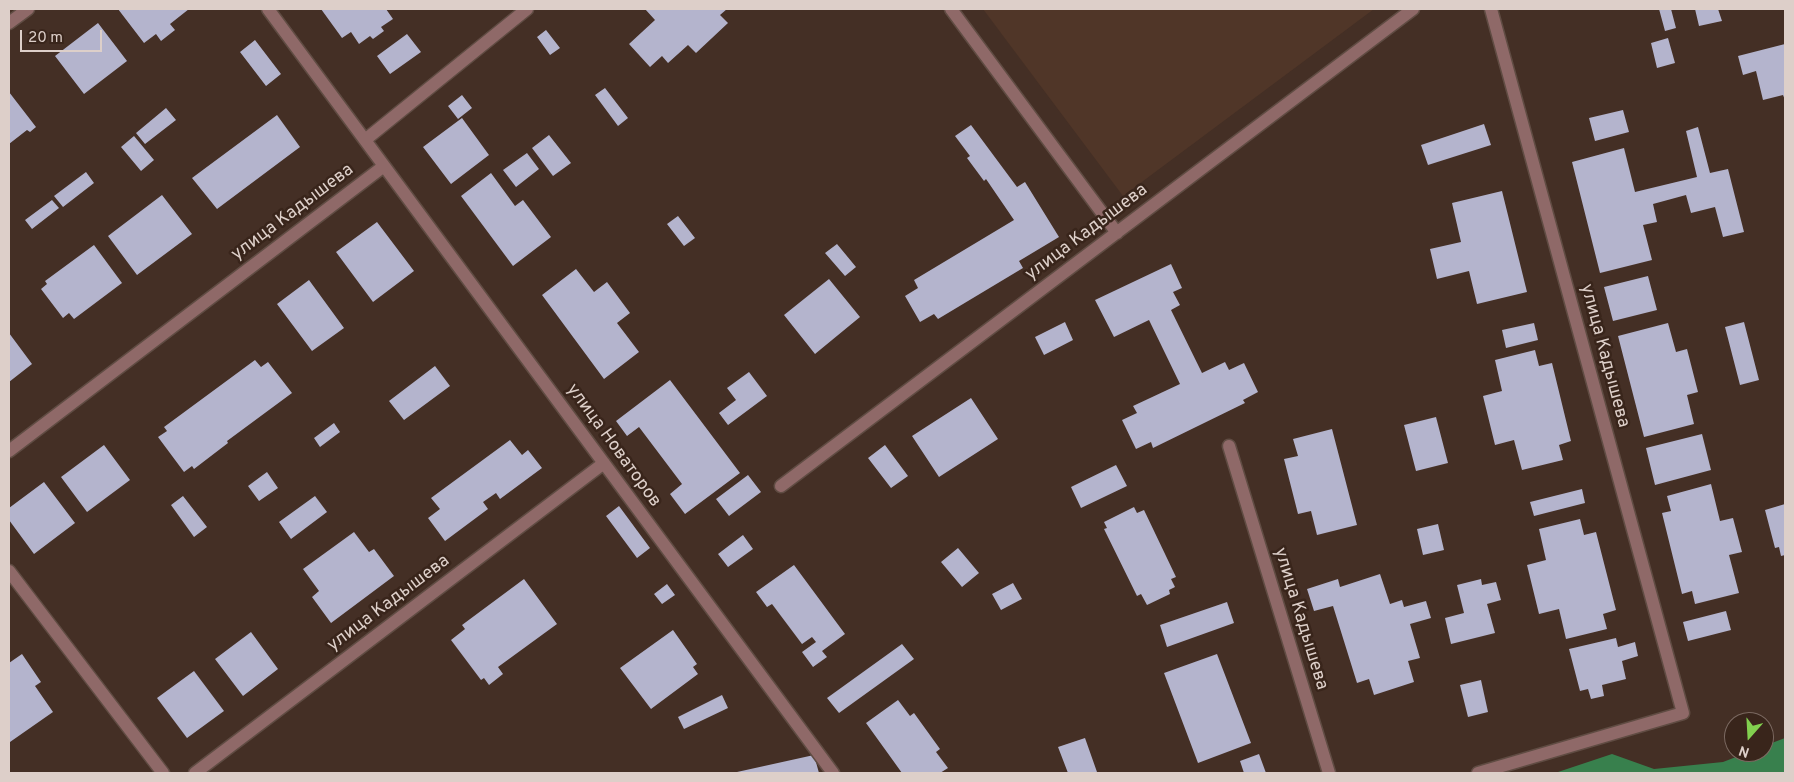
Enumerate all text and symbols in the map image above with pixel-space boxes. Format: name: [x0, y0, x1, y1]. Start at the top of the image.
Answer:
scale bar: [22, 20, 105, 52]
text: 20 m: [28, 29, 63, 48]
street label: улица Кадышева: [228, 160, 358, 266]
street label: улица Кадышева: [1022, 180, 1152, 286]
street label: улица Кадышева: [1574, 282, 1634, 430]
street label: улица Новаторов: [561, 380, 665, 512]
street label: улица Кадышева: [1268, 545, 1332, 693]
street label: улица Кадышева: [324, 551, 454, 657]
north arrow: [1724, 712, 1774, 762]
text: N: [1737, 741, 1752, 760]

